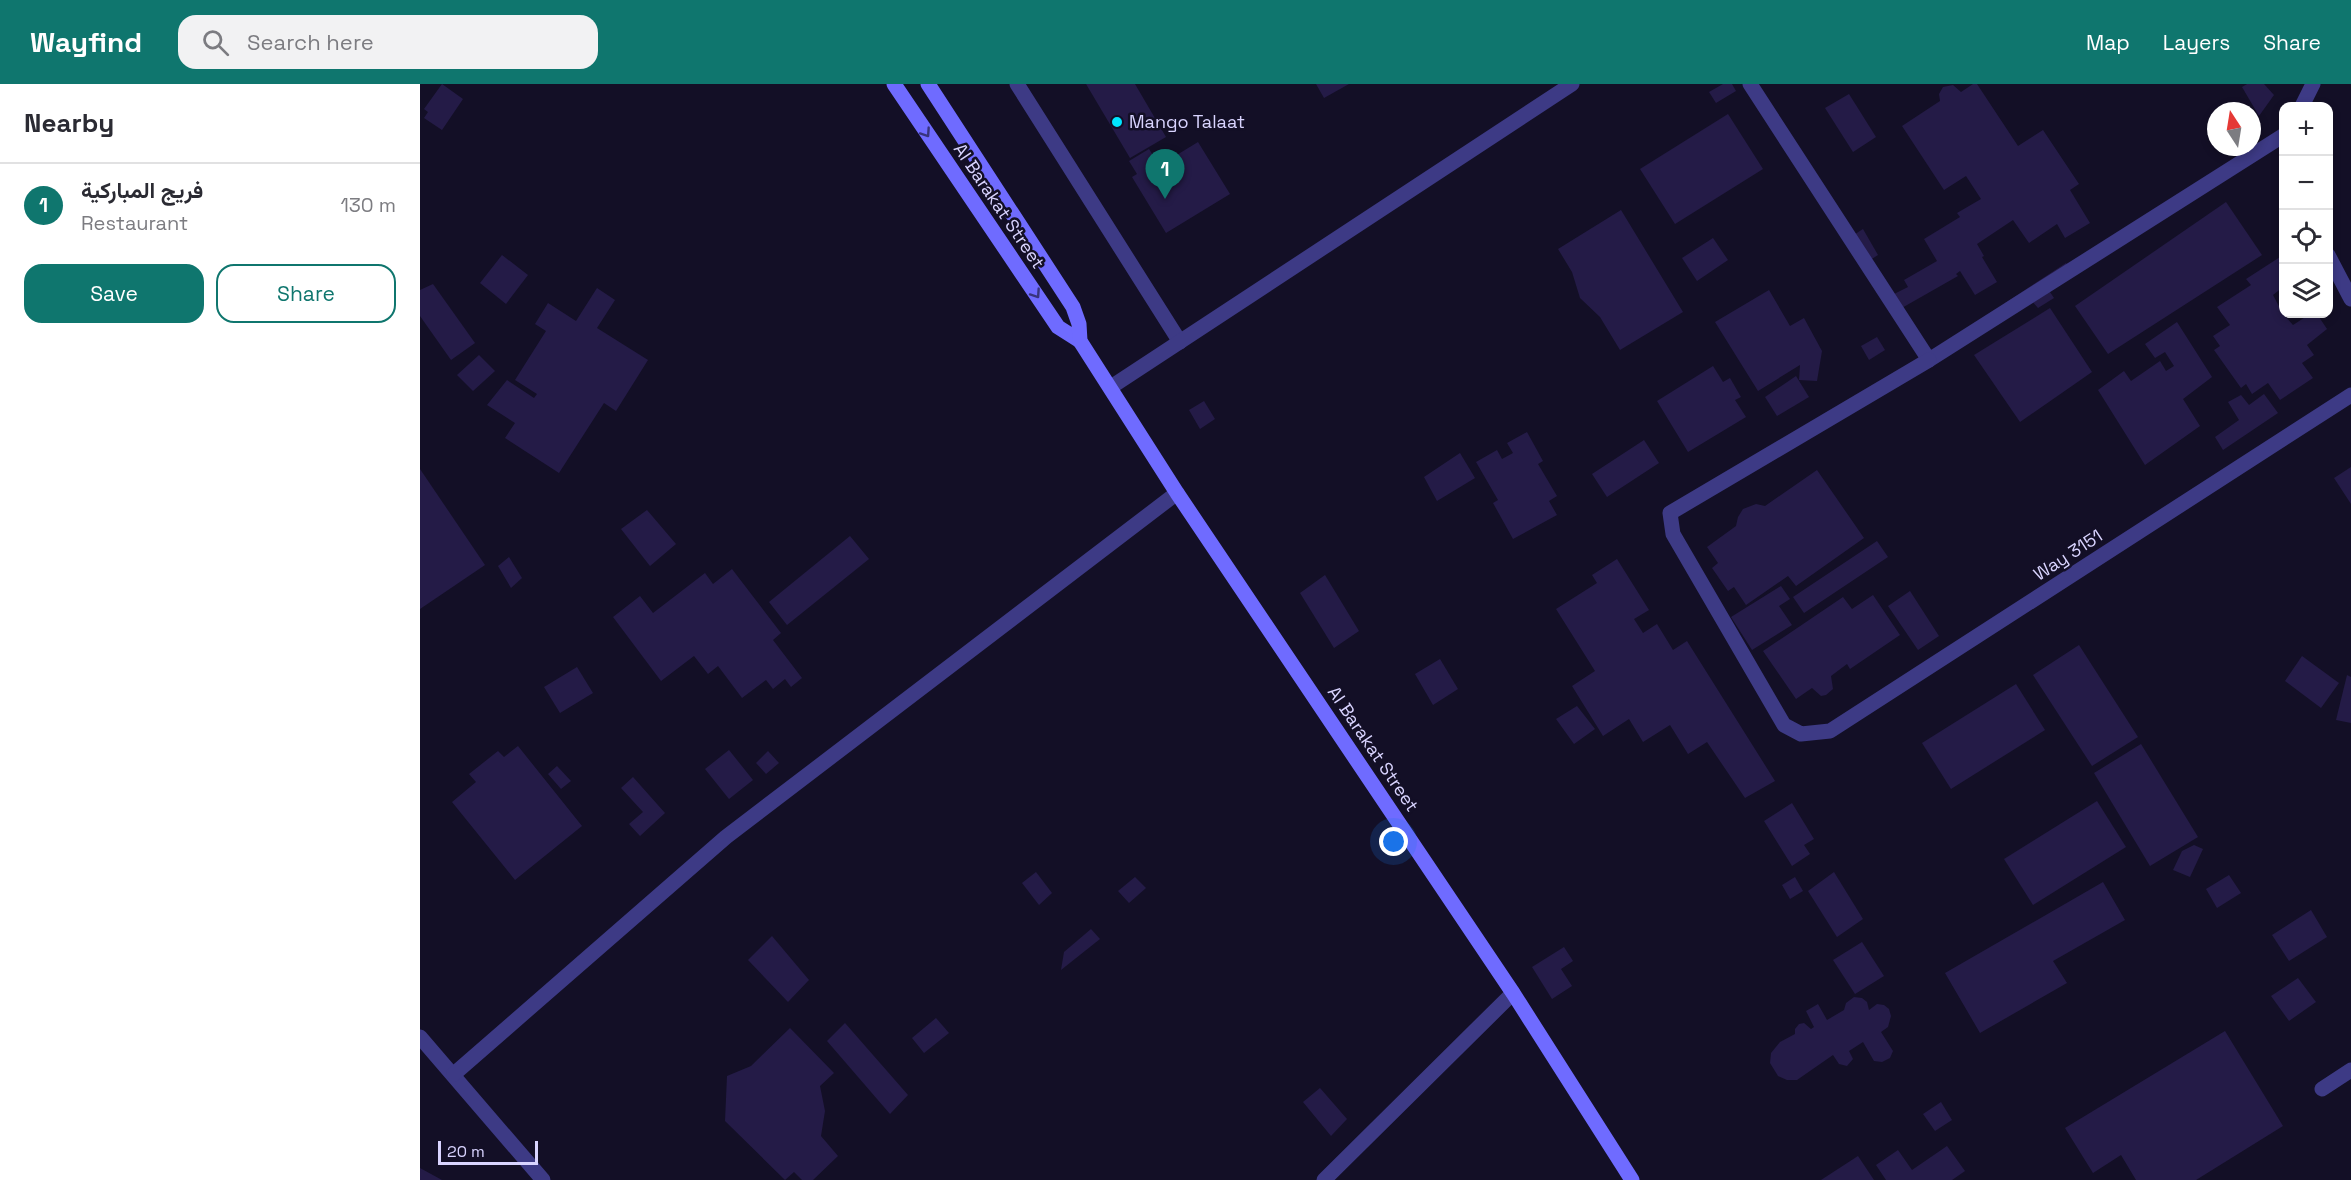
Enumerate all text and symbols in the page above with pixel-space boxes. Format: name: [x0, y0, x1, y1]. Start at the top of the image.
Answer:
search box: [178, 15, 598, 69]
text: Wayfind: [30, 24, 142, 60]
icon: search: [199, 26, 232, 59]
text: Search here: [247, 28, 374, 56]
text: Map: [2086, 29, 2130, 56]
text: Layers: [2163, 29, 2230, 56]
text: Share: [2263, 29, 2321, 56]
north arrow: [2207, 102, 2261, 156]
map controls: [2279, 102, 2333, 318]
button: +: [2279, 102, 2333, 156]
text: Nearby: [24, 106, 114, 140]
place label: Mango Talaat: [1129, 110, 1245, 133]
marker: Mango Talaat: [1110, 115, 1124, 129]
one-way arrow: [919, 126, 930, 137]
street label: Al Barakat Street: [949, 139, 1050, 273]
pin: 1: [1146, 150, 1184, 199]
button: −: [2279, 156, 2333, 210]
text: فريج المباركية: [81, 176, 203, 204]
text: 1: [39, 192, 48, 218]
text: 130 m: [340, 192, 396, 218]
text: Restaurant: [81, 210, 188, 236]
button: locate: [2279, 210, 2333, 264]
button: Save: [24, 264, 204, 323]
button: Share: [216, 264, 396, 323]
button: layers: [2279, 264, 2333, 318]
one-way arrow: [1029, 287, 1040, 298]
street label: Way 3151: [2029, 524, 2106, 585]
street label: Al Barakat Street: [1323, 682, 1424, 816]
your location: [1379, 827, 1408, 856]
scale bar: [438, 1138, 538, 1166]
text: 20 m: [447, 1141, 485, 1162]

